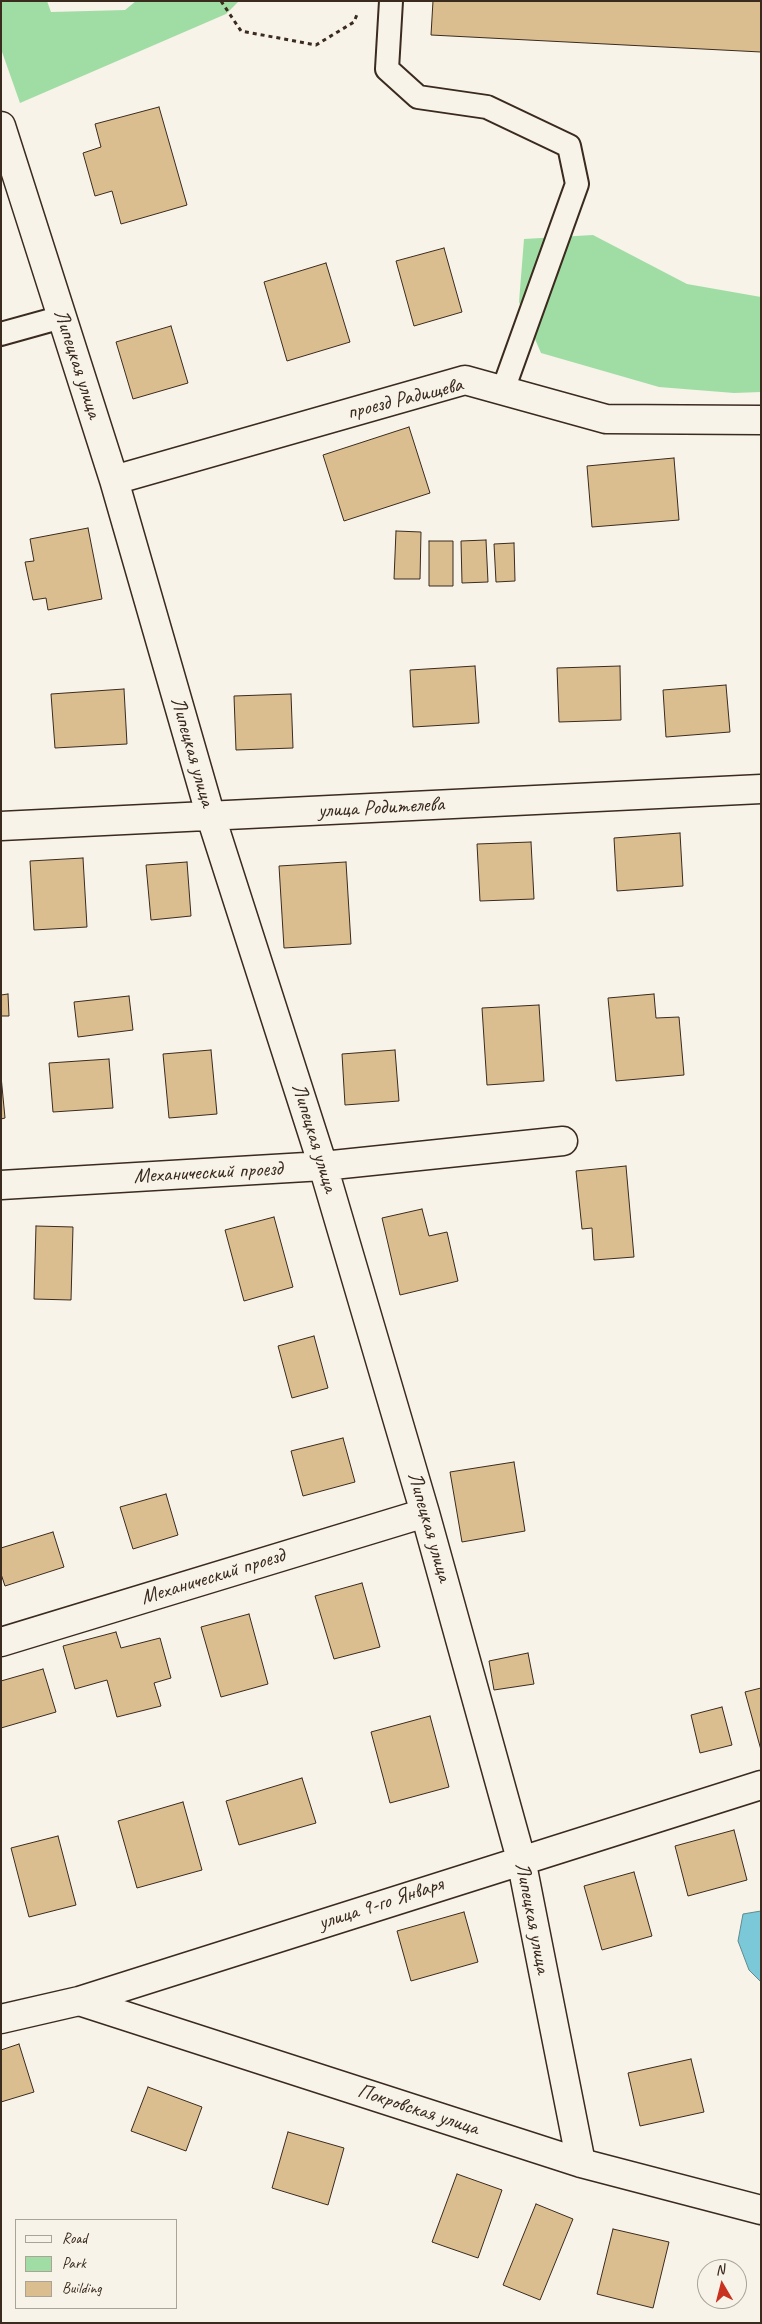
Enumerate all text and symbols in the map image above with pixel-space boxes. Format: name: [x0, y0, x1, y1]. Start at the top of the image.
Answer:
street label: Липецкая улица: [48, 306, 106, 422]
street label: проезд Радищева: [345, 372, 465, 426]
street label: Липецкая улица: [164, 694, 220, 810]
street label: улица Родителева: [317, 792, 445, 824]
street label: Липецкая улица: [285, 1080, 343, 1196]
street label: Механический проезд: [133, 1157, 283, 1189]
street label: Липецкая улица: [401, 1469, 457, 1585]
street label: Механический проезд: [138, 1543, 288, 1611]
street label: Липецкая улица: [509, 1860, 555, 1976]
street label: улица 9-го Января: [316, 1872, 446, 1936]
street label: Покровская улица: [354, 2079, 482, 2141]
legend: [15, 2219, 178, 2309]
text: Road: [62, 2229, 87, 2248]
text: Park: [62, 2254, 86, 2273]
north arrow: [697, 2259, 747, 2309]
text: N: [714, 2261, 725, 2279]
text: Building: [62, 2279, 101, 2298]

